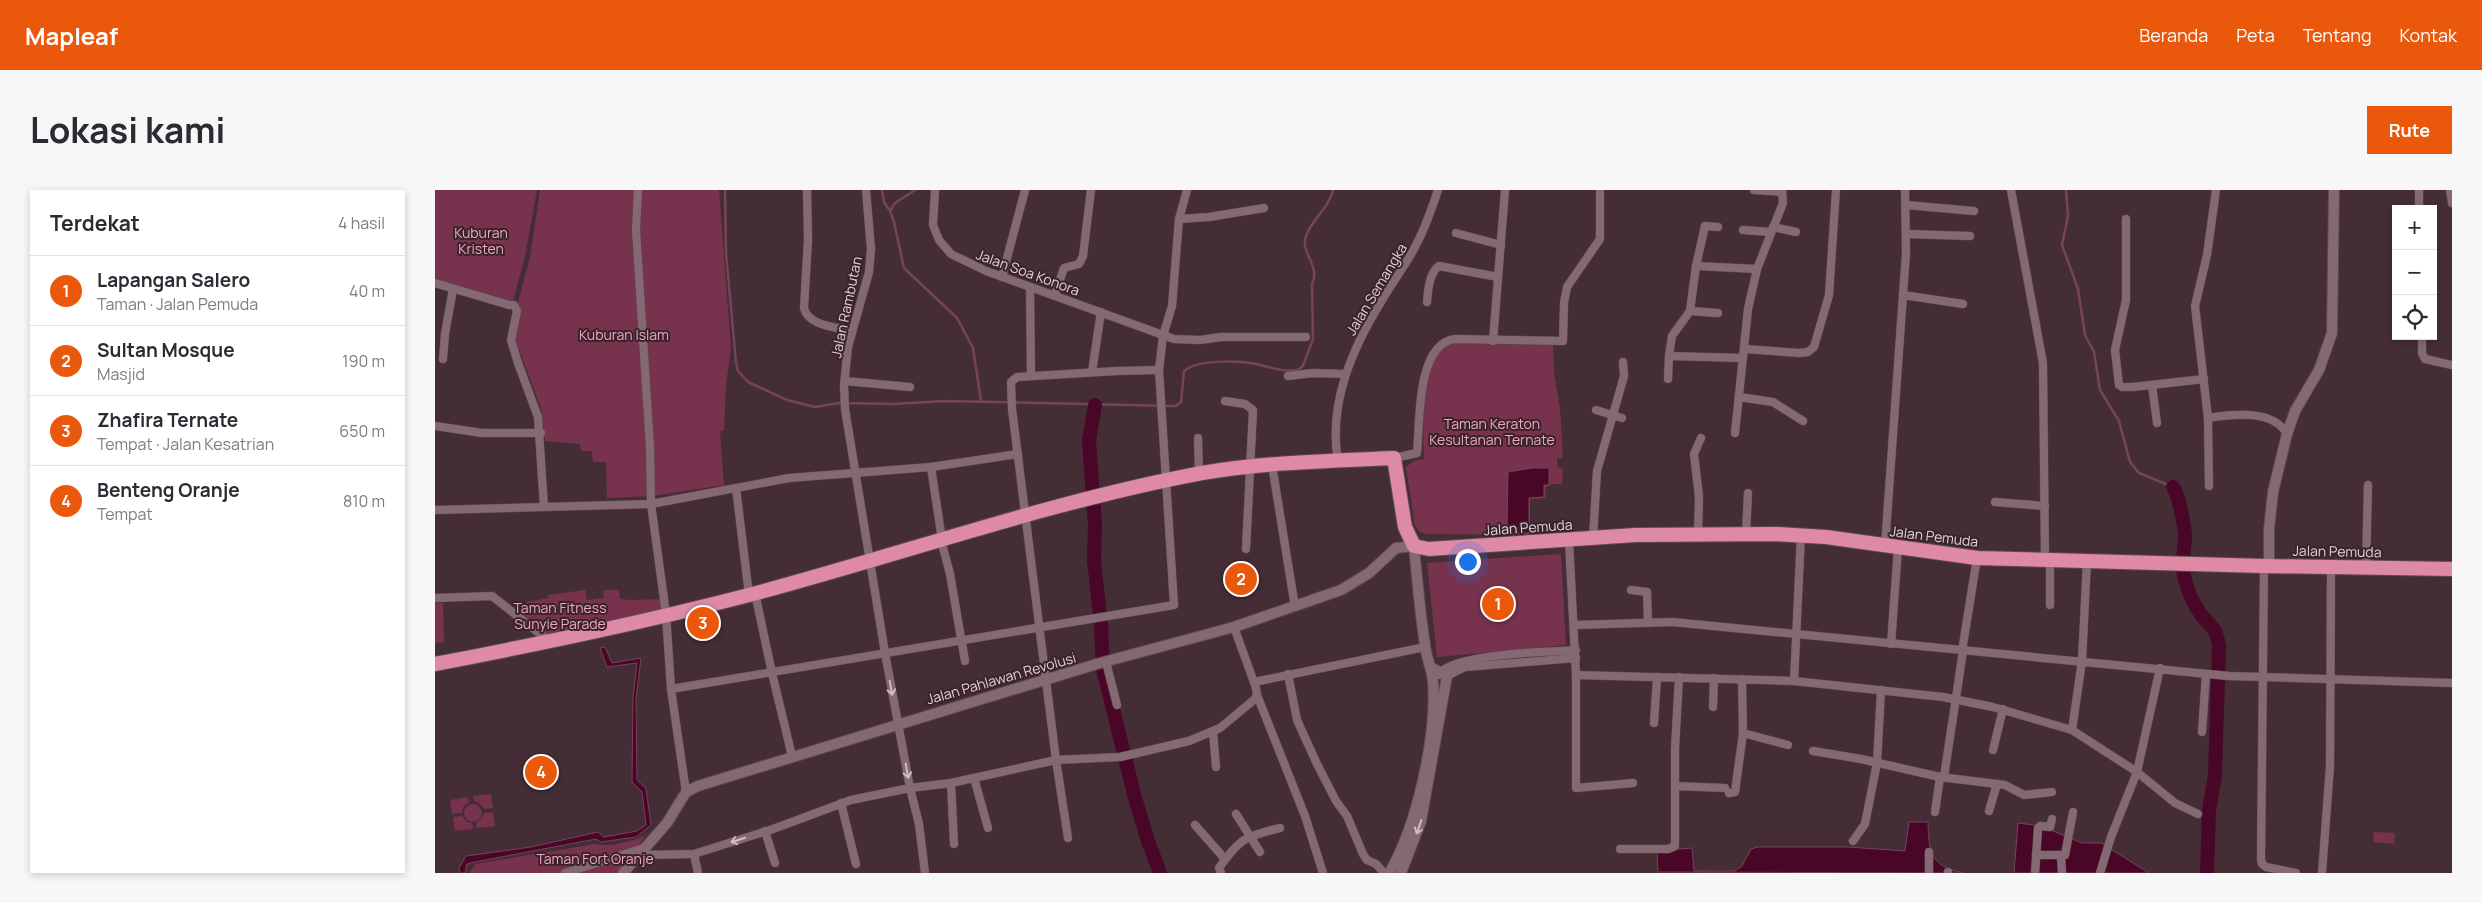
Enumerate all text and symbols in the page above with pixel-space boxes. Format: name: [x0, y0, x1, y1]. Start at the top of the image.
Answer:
text: Mapleaf: [25, 19, 118, 52]
text: Beranda: [2139, 23, 2208, 47]
text: Peta: [2236, 23, 2275, 47]
text: Tentang: [2303, 23, 2372, 47]
text: Kontak: [2400, 23, 2457, 47]
text: Lokasi kami: [30, 106, 225, 154]
button: Rute: [2367, 106, 2452, 154]
map controls: [2392, 205, 2437, 340]
button: +: [2392, 205, 2437, 250]
text: Terdekat: [50, 209, 140, 237]
text: 4 hasil: [338, 212, 385, 234]
park label: Kuburan Kristen: [454, 223, 508, 258]
street label: Jalan Semangka: [1341, 240, 1411, 338]
street label: Jalan Soa Konora: [974, 244, 1082, 300]
button: −: [2392, 250, 2437, 295]
street label: Jalan Rambutan: [826, 255, 866, 359]
text: Lapangan Salero: [97, 267, 250, 293]
text: 1: [62, 280, 70, 302]
text: 40 m: [349, 280, 385, 302]
text: Taman · Jalan Pemuda: [97, 293, 258, 315]
button: locate: [2392, 295, 2437, 340]
park label: Kuburan Islam: [579, 325, 669, 344]
text: Sultan Mosque: [97, 337, 235, 363]
text: 2: [61, 350, 71, 372]
text: 190 m: [342, 350, 385, 372]
text: Masjid: [97, 363, 145, 385]
text: Zhafira Ternate: [97, 407, 238, 433]
park label: Taman Keraton Kesultanan Ternate: [1429, 414, 1555, 449]
text: 3: [61, 420, 71, 442]
text: 650 m: [339, 420, 385, 442]
text: Tempat · Jalan Kesatrian: [97, 433, 274, 455]
text: Benteng Oranje: [97, 477, 240, 503]
text: 4: [61, 490, 71, 512]
text: 810 m: [343, 490, 385, 512]
text: Tempat: [97, 503, 153, 525]
street label: Jalan Pemuda: [1483, 514, 1573, 540]
street label: Jalan Pemuda: [1889, 521, 1979, 551]
street label: Jalan Pemuda: [2292, 541, 2382, 561]
your location: [1455, 549, 1481, 575]
pin: 2: [1225, 560, 1257, 598]
pin: 1: [1482, 585, 1514, 623]
park label: Taman Fitness Sunyie Parade: [514, 598, 607, 633]
pin: 3: [687, 604, 719, 642]
street label: Jalan Pahlawan Revolusi: [924, 648, 1078, 708]
one-way arrow: [887, 680, 897, 696]
pin: 4: [525, 753, 557, 791]
one-way arrow: [902, 762, 912, 778]
one-way arrow: [1414, 818, 1423, 834]
one-way arrow: [730, 836, 746, 845]
park label: Taman Fort Oranje: [536, 849, 654, 868]

